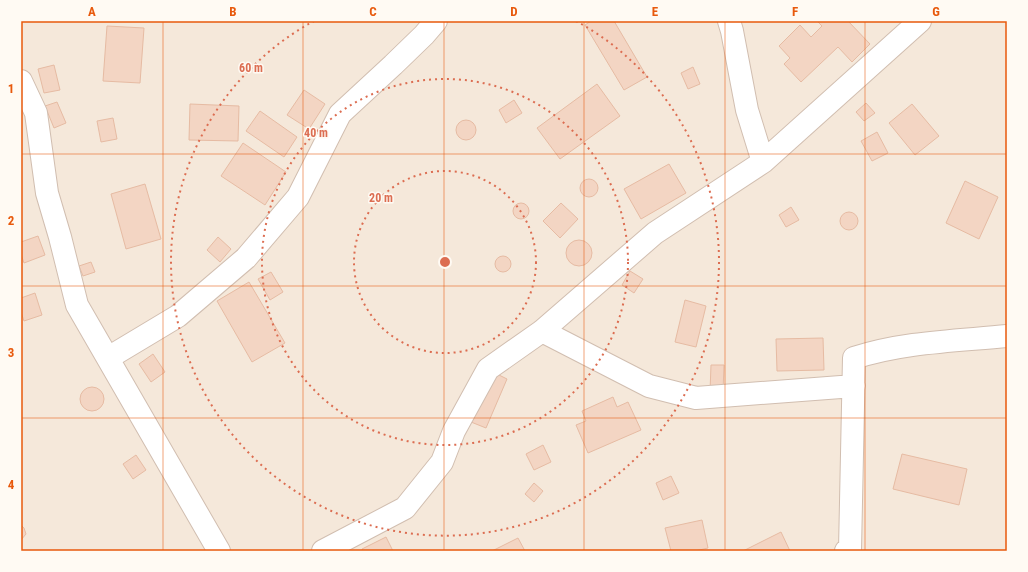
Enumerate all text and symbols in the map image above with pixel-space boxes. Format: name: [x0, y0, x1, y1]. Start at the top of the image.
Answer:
text: A: [88, 4, 96, 19]
text: B: [229, 4, 237, 19]
text: C: [369, 4, 377, 19]
text: D: [510, 4, 518, 19]
text: E: [652, 4, 659, 19]
text: F: [792, 4, 798, 19]
text: G: [932, 4, 940, 19]
text: 60 m: [239, 61, 263, 75]
text: 1: [8, 81, 14, 96]
text: 40 m: [304, 126, 328, 140]
text: 20 m: [369, 191, 393, 205]
text: 2: [8, 213, 15, 228]
centre of rings: [438, 255, 452, 269]
text: 3: [8, 345, 14, 360]
text: 4: [8, 477, 15, 492]

